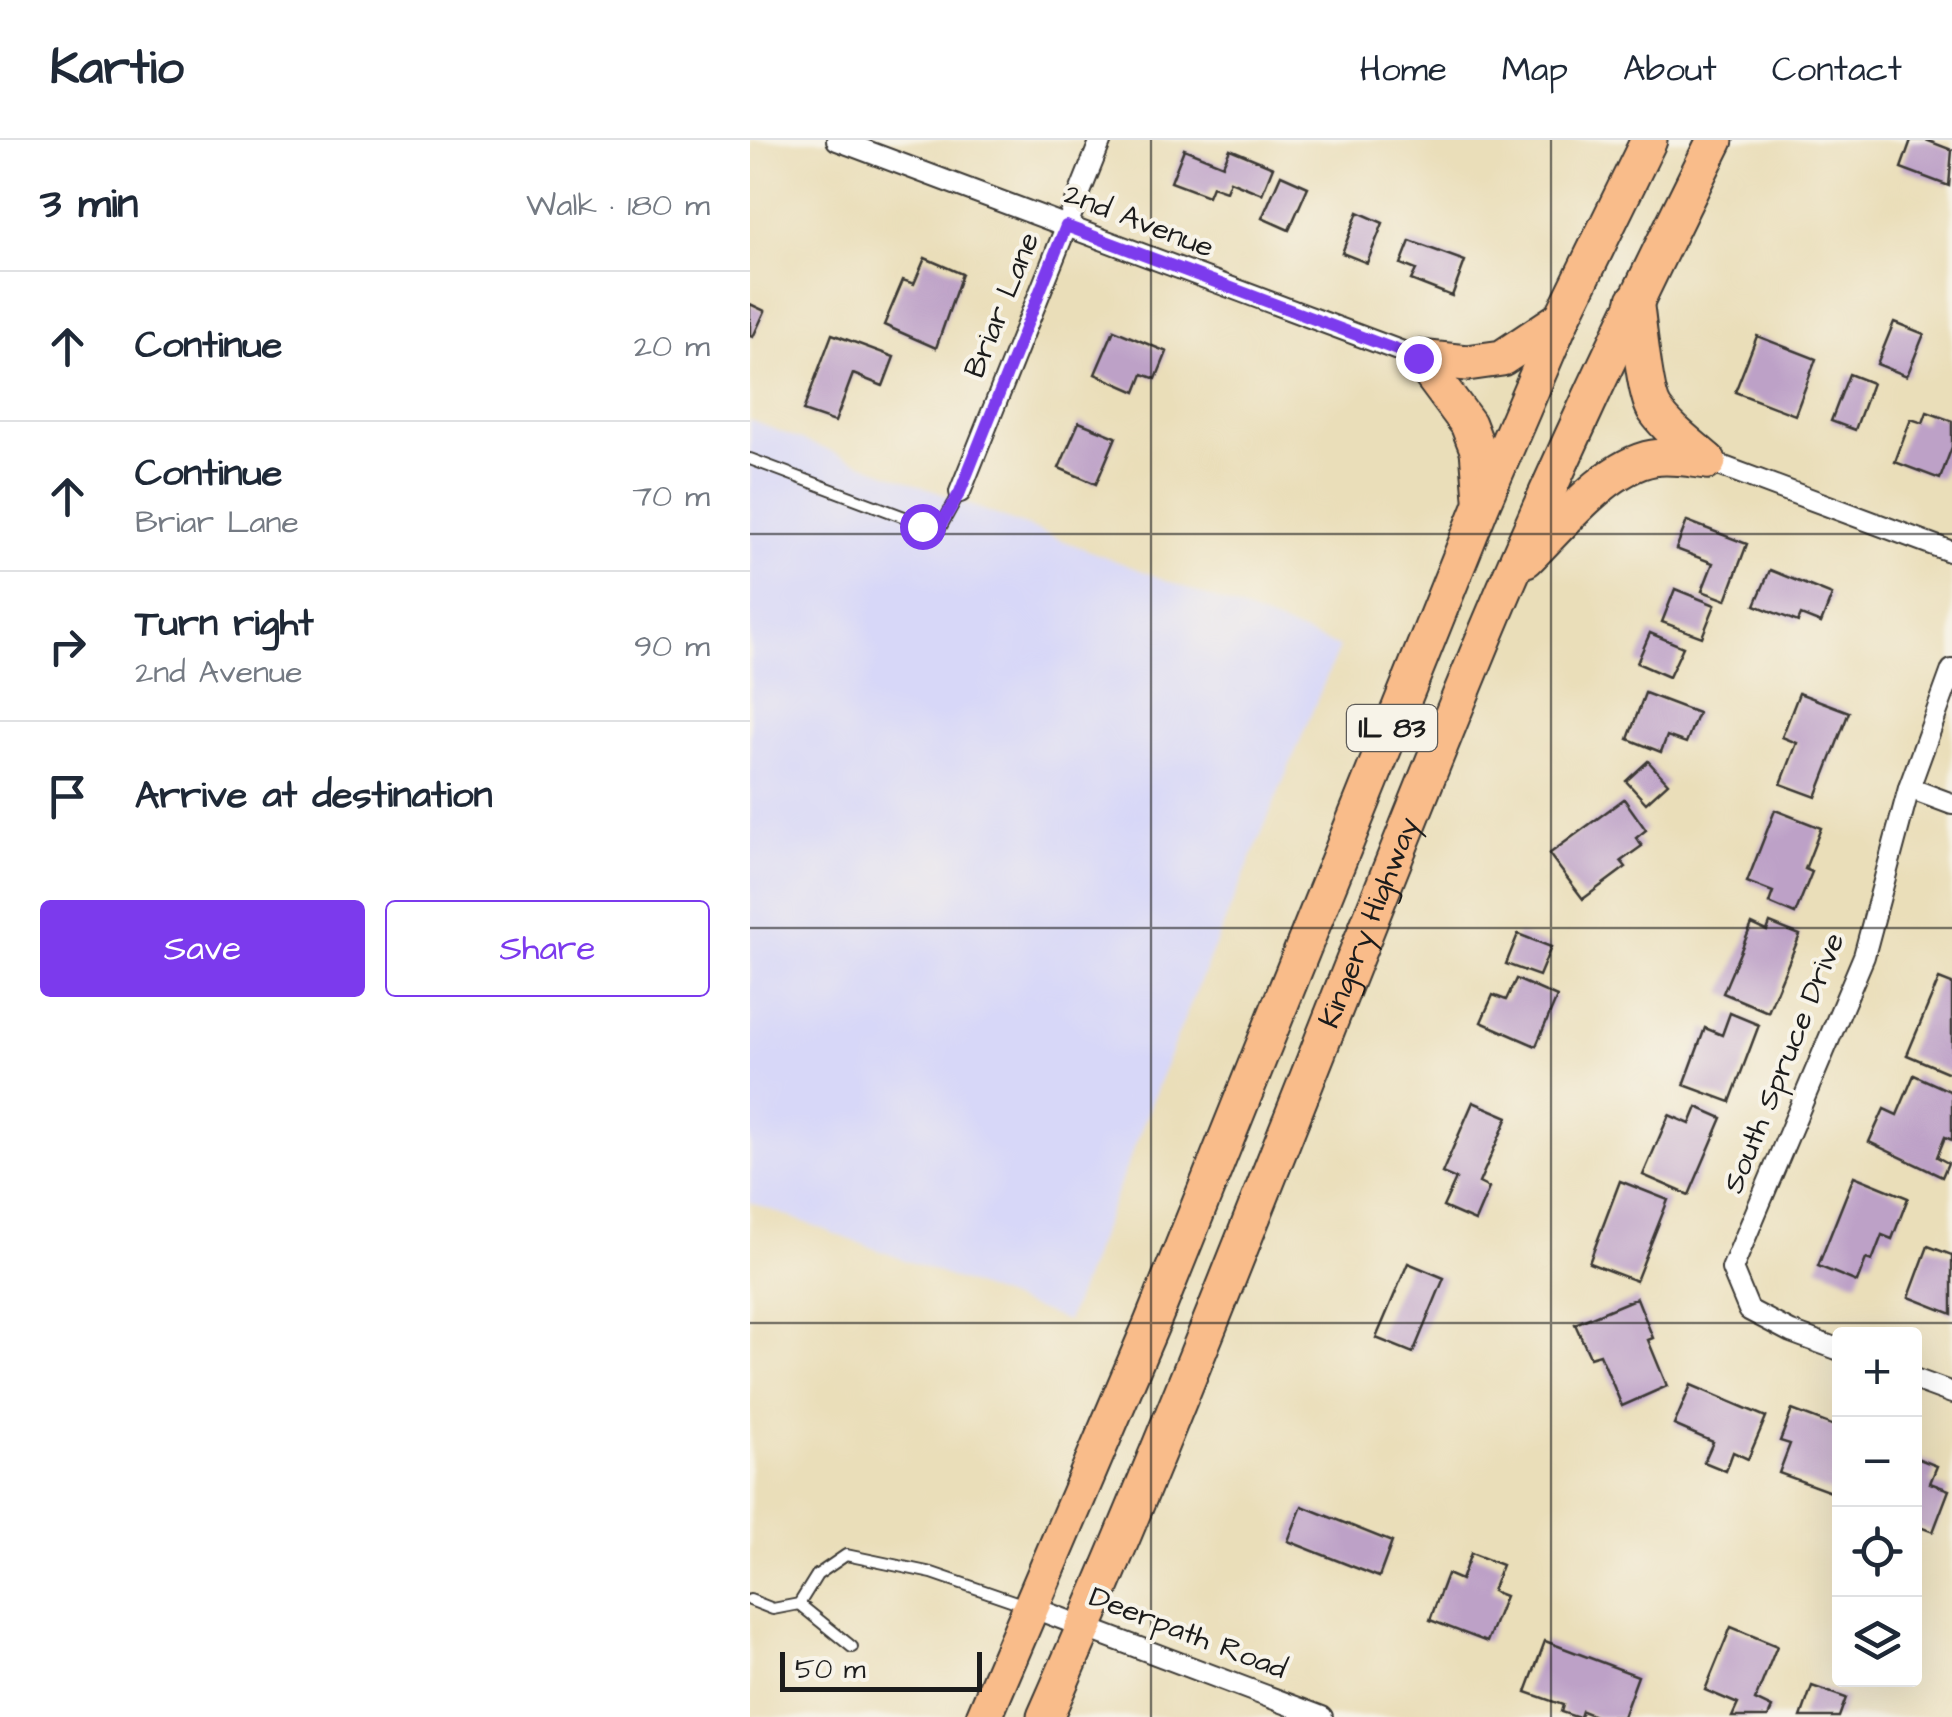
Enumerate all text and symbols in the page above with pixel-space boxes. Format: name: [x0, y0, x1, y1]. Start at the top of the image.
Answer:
text: Kartio: [50, 36, 184, 102]
text: Home: [1360, 45, 1447, 94]
text: Map: [1502, 45, 1568, 94]
text: About: [1623, 45, 1717, 94]
text: Contact: [1772, 45, 1902, 94]
street label: 2nd Avenue: [1058, 173, 1220, 269]
text: 3 min: [40, 176, 138, 234]
text: Walk · 180 m: [526, 183, 710, 228]
street label: Briar Lane: [954, 226, 1050, 384]
icon: ahead: [40, 319, 95, 374]
text: Continue: [135, 320, 282, 372]
text: 20 m: [634, 324, 710, 369]
route end: [1396, 336, 1442, 382]
text: Continue: [135, 448, 282, 500]
icon: ahead: [40, 469, 95, 524]
text: 70 m: [632, 474, 710, 519]
text: Briar Lane: [135, 500, 299, 545]
route start: [900, 504, 946, 550]
text: Turn right: [135, 598, 314, 650]
icon: right: [40, 619, 95, 674]
text: 90 m: [634, 624, 710, 669]
text: 2nd Avenue: [135, 650, 303, 695]
road number: IL 83: [1347, 705, 1437, 751]
icon: arrive: [40, 769, 95, 824]
text: Arrive at destination: [135, 770, 492, 822]
street label: Kingery Highway: [1308, 811, 1431, 1034]
button: Save: [40, 900, 365, 997]
button: Share: [385, 900, 710, 997]
street label: South Spruce Drive: [1713, 926, 1855, 1200]
map controls: [1832, 1327, 1922, 1687]
button: +: [1832, 1327, 1922, 1417]
button: −: [1832, 1417, 1922, 1507]
button: locate: [1832, 1507, 1922, 1597]
street label: Deerpath Road: [1083, 1576, 1293, 1690]
button: layers: [1832, 1597, 1922, 1687]
scale bar: [780, 1647, 982, 1692]
text: 50 m: [795, 1650, 866, 1689]

